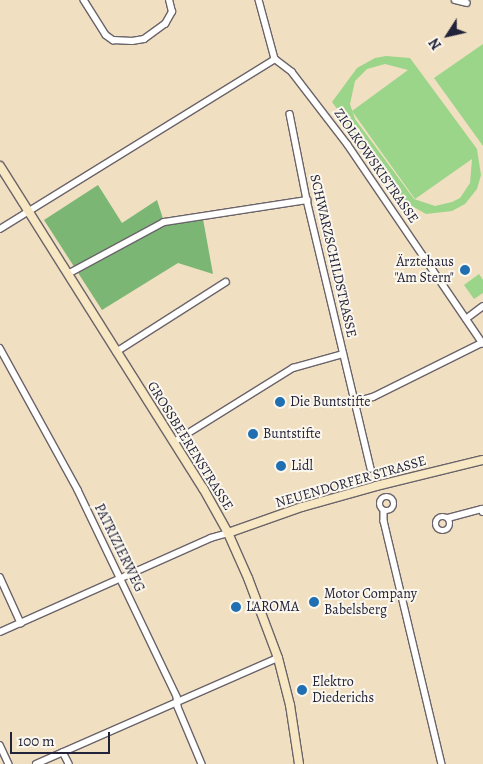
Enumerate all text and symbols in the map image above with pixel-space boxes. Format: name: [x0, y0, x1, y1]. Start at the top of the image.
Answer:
north arrow: [423, 10, 473, 60]
text: N: [425, 34, 446, 54]
street label: ZIOLKOWSKISTRASSE: [330, 105, 422, 227]
street label: SCHWARZSCHILDSTRASSE: [306, 173, 360, 339]
place label: Ärztehaus "Am Stern": [395, 254, 454, 286]
marker: Ärztehaus "Am Stern": [458, 263, 472, 277]
street label: GROSSBEERENSTRASSE: [143, 378, 237, 514]
place label: Die Buntstifte: [290, 394, 371, 410]
marker: Die Buntstifte: [274, 396, 286, 408]
place label: Buntstifte: [263, 426, 321, 442]
marker: Buntstifte: [247, 428, 259, 440]
street label: NEUENDORFER STRASSE: [274, 452, 428, 512]
place label: Lidl: [291, 458, 313, 474]
marker: Lidl: [275, 460, 287, 472]
street label: PATRIZIERWEG: [90, 501, 148, 595]
place label: Motor Company Babelsberg: [324, 586, 417, 618]
marker: Motor Company Babelsberg: [308, 596, 320, 608]
place label: L'AROMA: [246, 599, 299, 615]
marker: L'AROMA: [230, 601, 242, 613]
place label: Elektro Diederichs: [312, 674, 374, 706]
marker: Elektro Diederichs: [296, 684, 308, 696]
scale bar: [12, 722, 112, 754]
text: 100 m: [18, 731, 55, 751]

